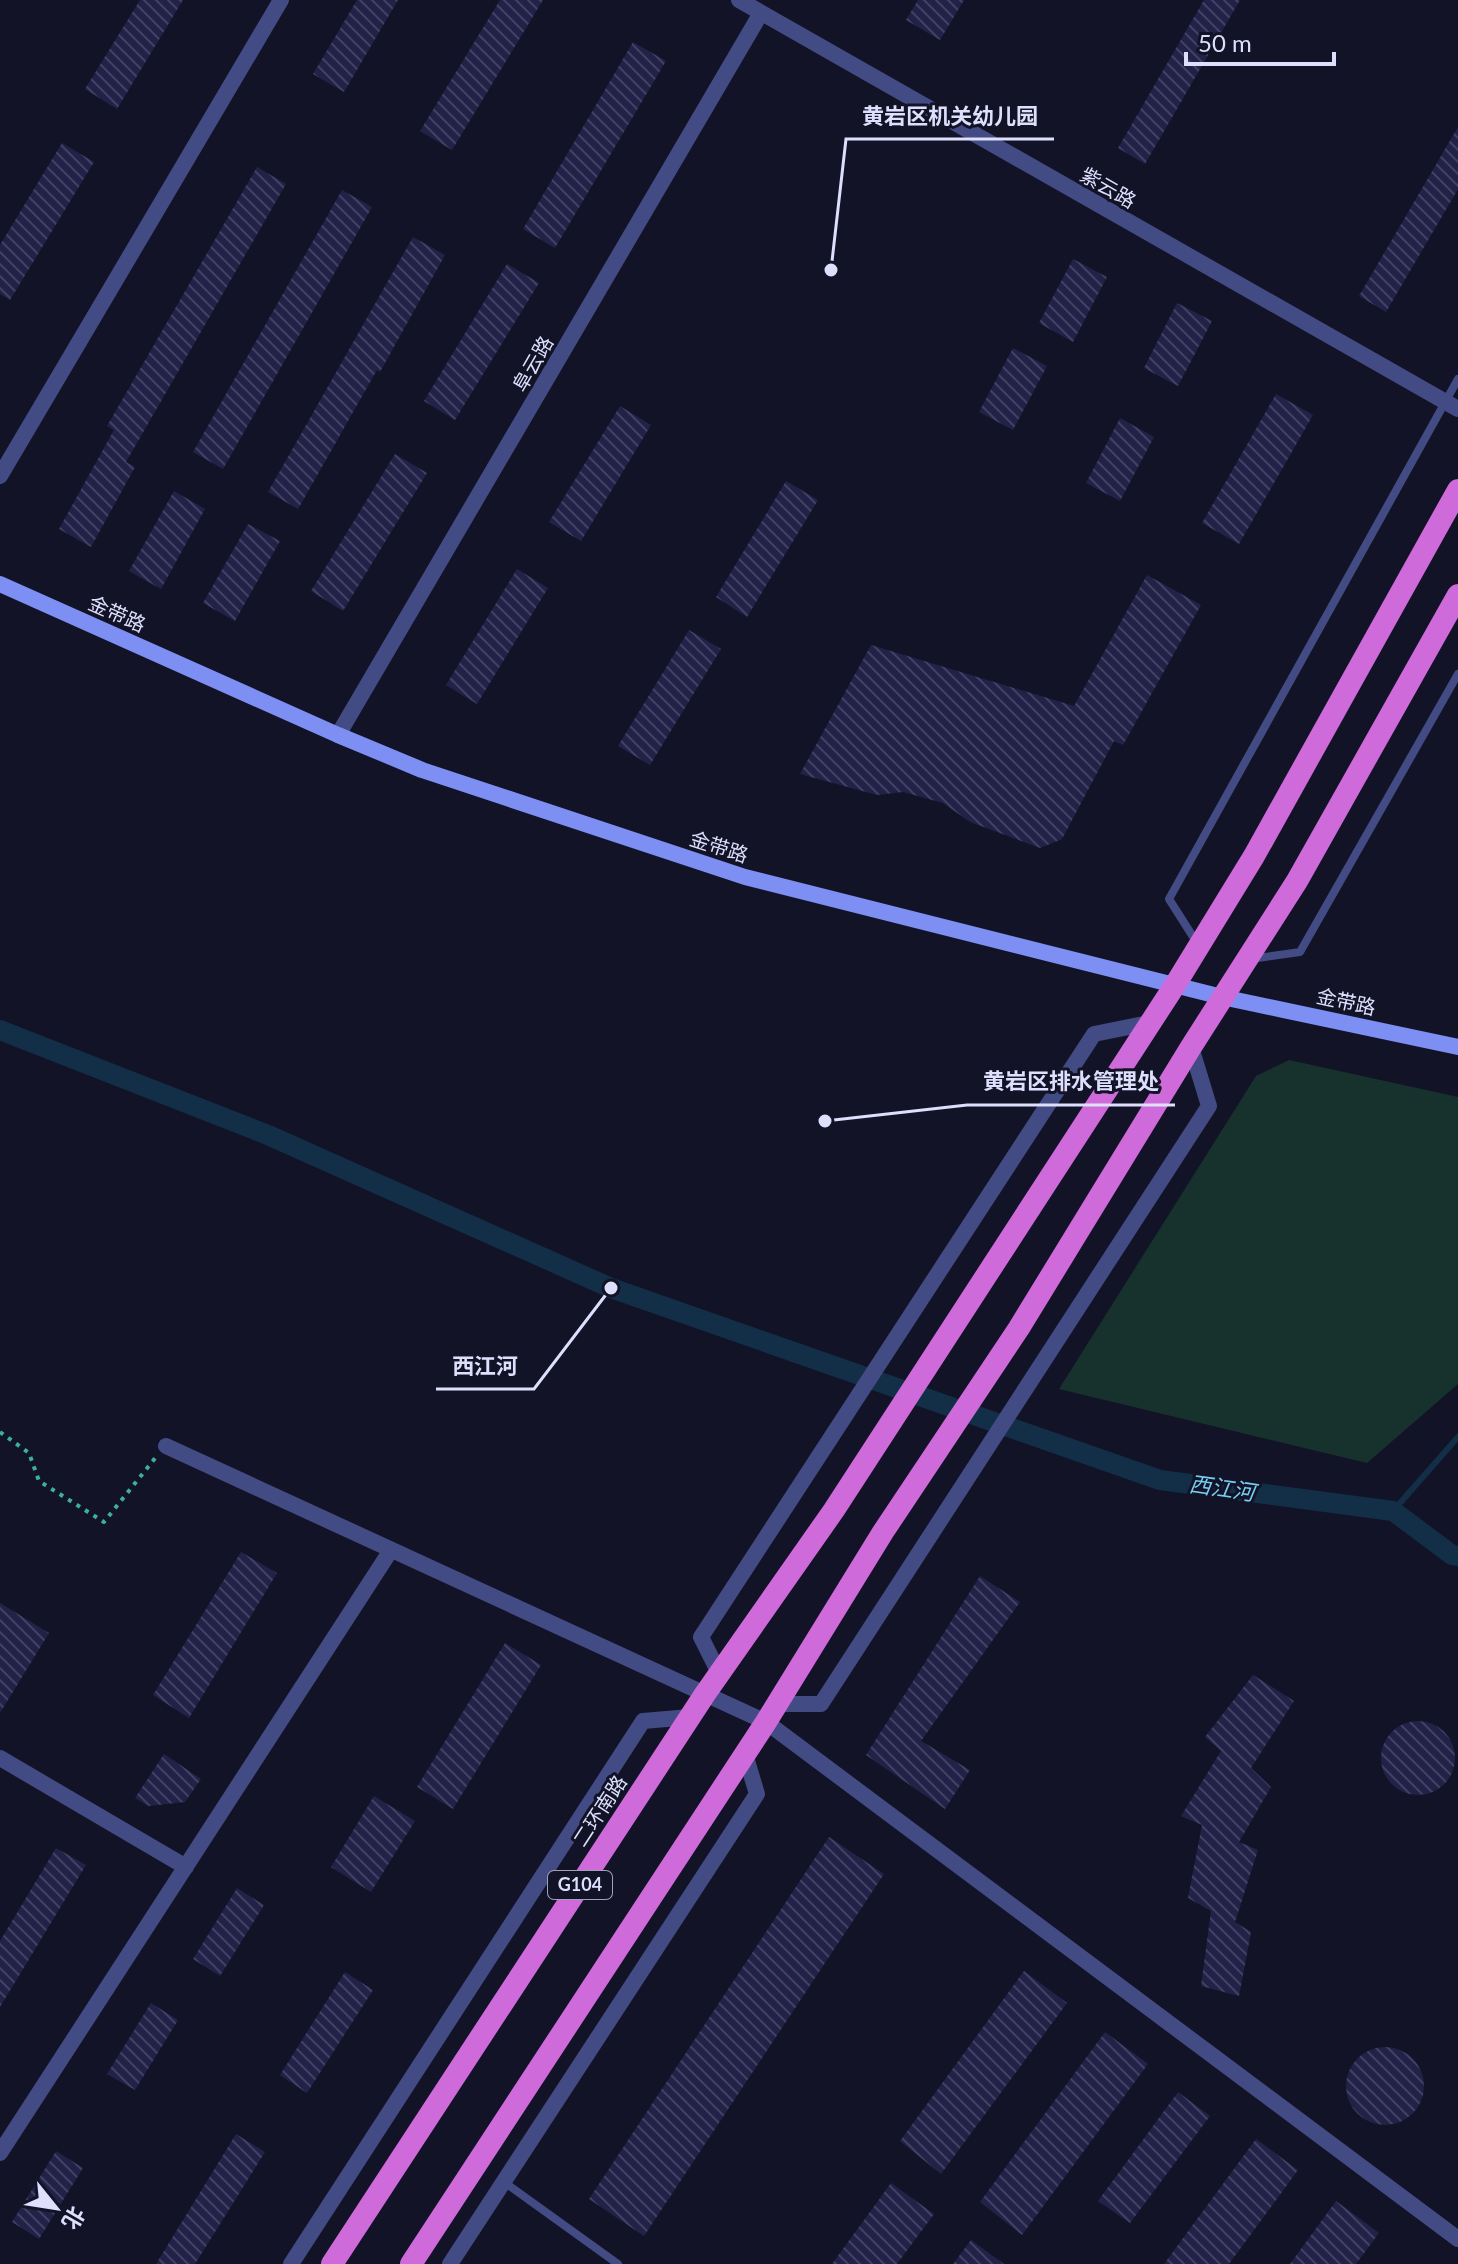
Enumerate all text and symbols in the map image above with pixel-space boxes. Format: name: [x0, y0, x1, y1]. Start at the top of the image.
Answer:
scale bar: [1186, 16, 1334, 66]
text: 50 m: [1198, 28, 1252, 57]
callout: 黄岩区机关幼儿园: [846, 93, 1054, 139]
text: 黄岩区机关幼儿园: [862, 102, 1038, 129]
street label: 紫云路: [1077, 162, 1140, 213]
street label: 阜云路: [507, 332, 558, 395]
street label: 金带路: [85, 590, 150, 636]
street label: 金带路: [687, 825, 752, 867]
street label: 金带路: [1314, 983, 1378, 1019]
callout: 黄岩区排水管理处: [967, 1059, 1175, 1105]
text: 黄岩区排水管理处: [983, 1067, 1159, 1094]
callout: 西江河: [436, 1343, 534, 1389]
text: 西江河: [452, 1352, 518, 1379]
water label: 西江河: [1188, 1470, 1261, 1506]
street label: 二环南路: [567, 1770, 631, 1851]
road number: G104: [548, 1871, 612, 1899]
north arrow: [16, 2168, 96, 2248]
text: 北: [57, 2202, 91, 2235]

